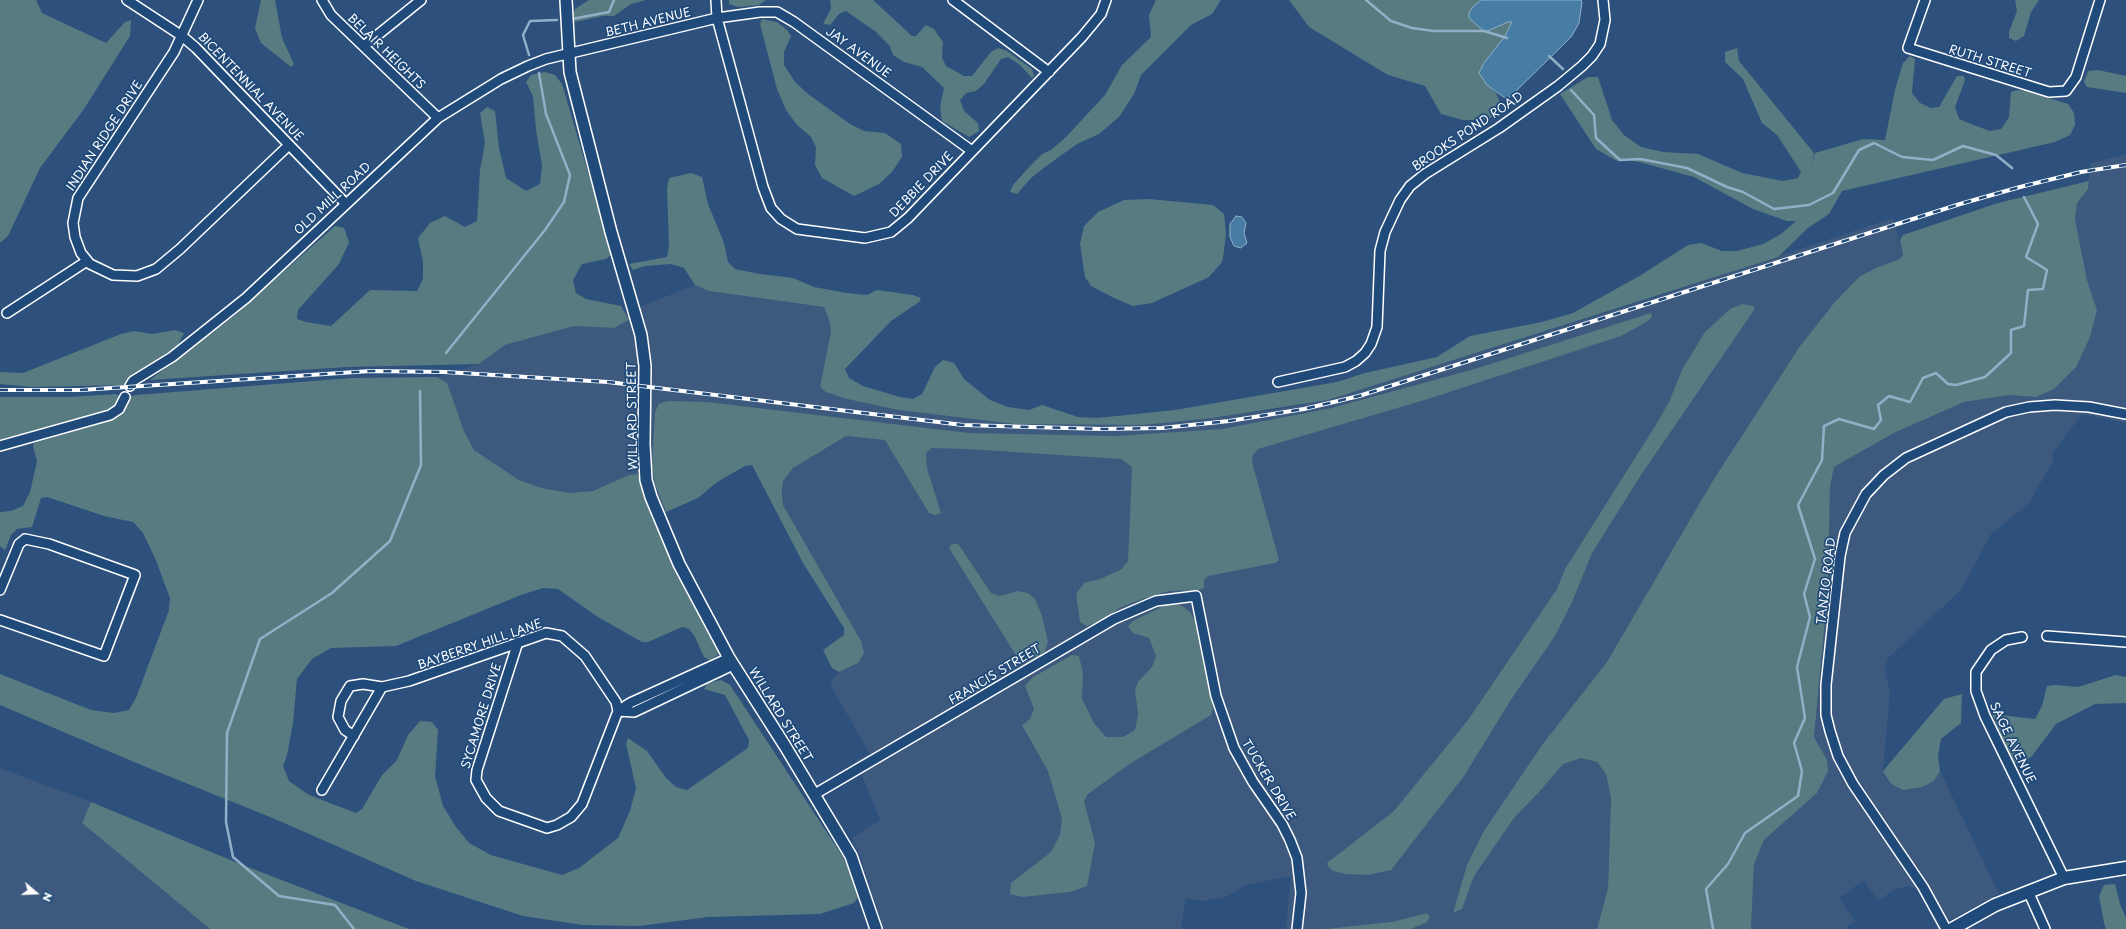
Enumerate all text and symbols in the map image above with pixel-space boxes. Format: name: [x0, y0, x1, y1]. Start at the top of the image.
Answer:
street label: BETH AVENUE: [604, 5, 692, 41]
street label: BELAIR HEIGHTS: [344, 11, 428, 93]
street label: JAY AVENUE: [823, 25, 893, 81]
street label: BICENTENNIAL AVENUE: [194, 30, 306, 144]
street label: RUTH STREET: [1947, 43, 2033, 81]
street label: INDIAN RIDGE DRIVE: [64, 78, 146, 194]
street label: BROOKS POND ROAD: [1410, 89, 1526, 175]
street label: DEBBIE DRIVE: [887, 149, 957, 221]
street label: OLD MILL ROAD: [292, 160, 374, 238]
street label: WILLARD STREET: [625, 362, 641, 470]
street label: TANZIO ROAD: [1815, 537, 1839, 625]
street label: BAYBERRY HILL LANE: [416, 617, 544, 673]
street label: FRANCIS STREET: [946, 642, 1044, 708]
street label: SYCAMORE DRIVE: [459, 661, 505, 771]
street label: WILLARD STREET: [745, 665, 815, 765]
street label: SAGE AVENUE: [1986, 700, 2038, 786]
street label: TUCKER DRIVE: [1238, 737, 1298, 823]
north arrow: [16, 873, 56, 913]
text: N: [38, 890, 57, 904]

